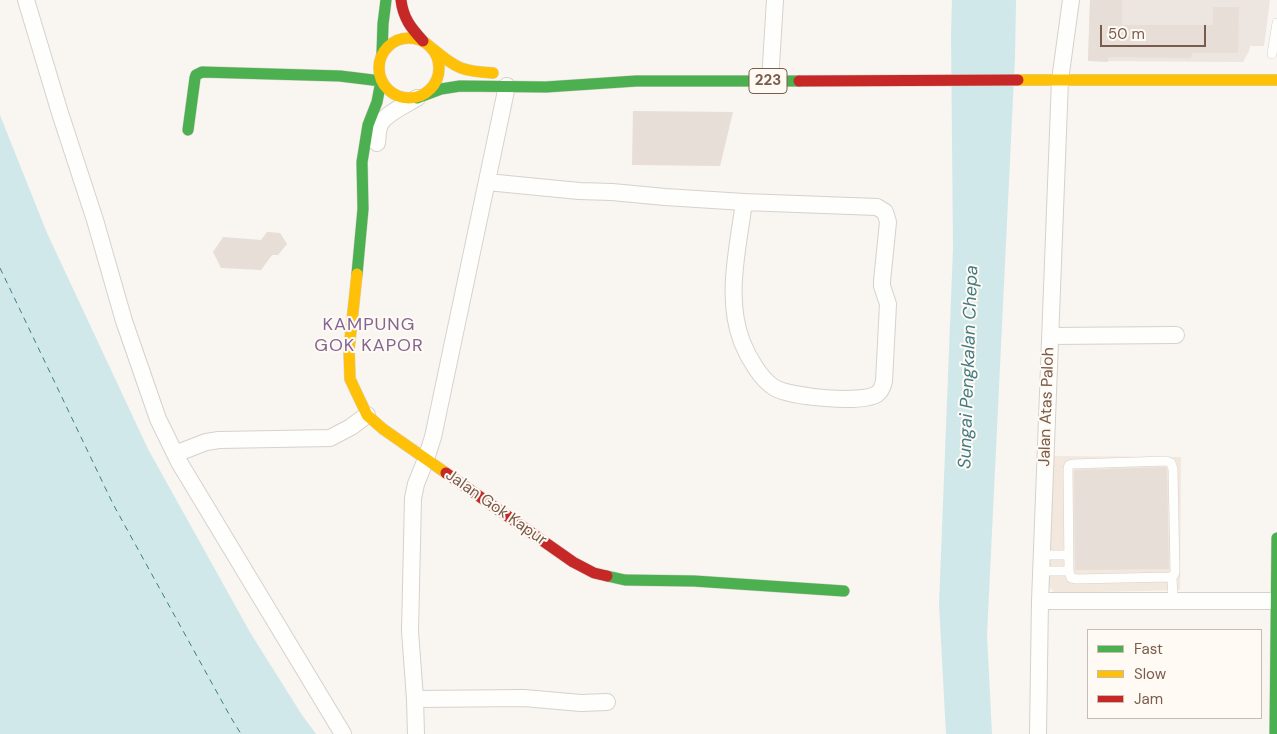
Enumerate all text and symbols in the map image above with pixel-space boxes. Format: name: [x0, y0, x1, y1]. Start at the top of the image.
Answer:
scale bar: [1102, 15, 1208, 47]
text: 50 m: [1108, 24, 1145, 44]
road number: 223: [749, 68, 787, 94]
water label: Sungai Pengkalan Chepa: [955, 265, 983, 469]
district label: KAMPUNG GOK KAPOR: [313, 314, 425, 356]
street label: Jalan Atas Paloh: [1035, 347, 1059, 467]
street label: Jalan Gok Kapur: [442, 466, 550, 550]
legend: [1087, 629, 1262, 719]
text: Fast: [1134, 639, 1163, 659]
text: Slow: [1134, 664, 1166, 684]
text: Jam: [1134, 689, 1163, 709]

